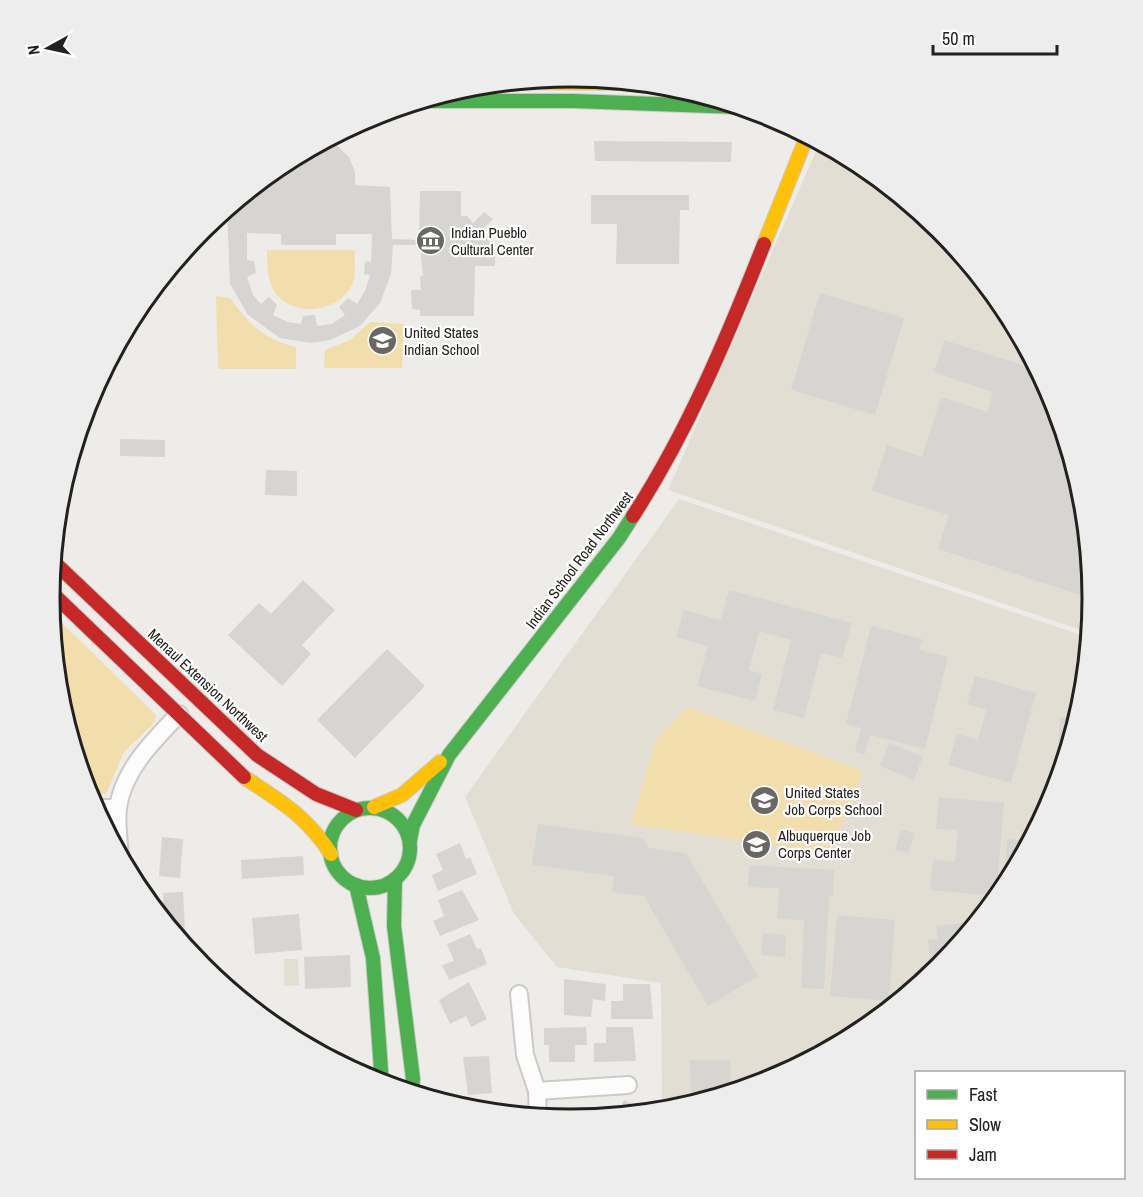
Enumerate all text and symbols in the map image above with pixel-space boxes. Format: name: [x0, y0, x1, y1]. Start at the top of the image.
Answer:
north arrow: [18, 18, 78, 78]
scale bar: [933, 18, 1058, 56]
text: 50 m: [942, 26, 975, 51]
text: N: [22, 44, 45, 56]
place label: Indian Pueblo Cultural Center: [451, 222, 534, 260]
museum icon: Indian Pueblo Cultural Center: [414, 225, 446, 257]
place label: United States Indian School: [404, 322, 479, 360]
school or university icon: United States Indian School: [367, 325, 399, 357]
street label: Indian School Road Northwest: [520, 487, 638, 633]
street label: Menaul Extension Northwest: [143, 624, 273, 747]
place label: United States Job Corps School: [785, 782, 882, 820]
school or university icon: United States Job Corps School: [748, 785, 780, 817]
place label: Albuquerque Job Corps Center: [777, 825, 871, 863]
school or university icon: Albuquerque Job Corps Center: [741, 828, 773, 860]
legend: [915, 1071, 1125, 1179]
text: Fast: [969, 1082, 997, 1107]
text: Slow: [969, 1112, 1001, 1137]
text: Jam: [969, 1142, 997, 1167]

